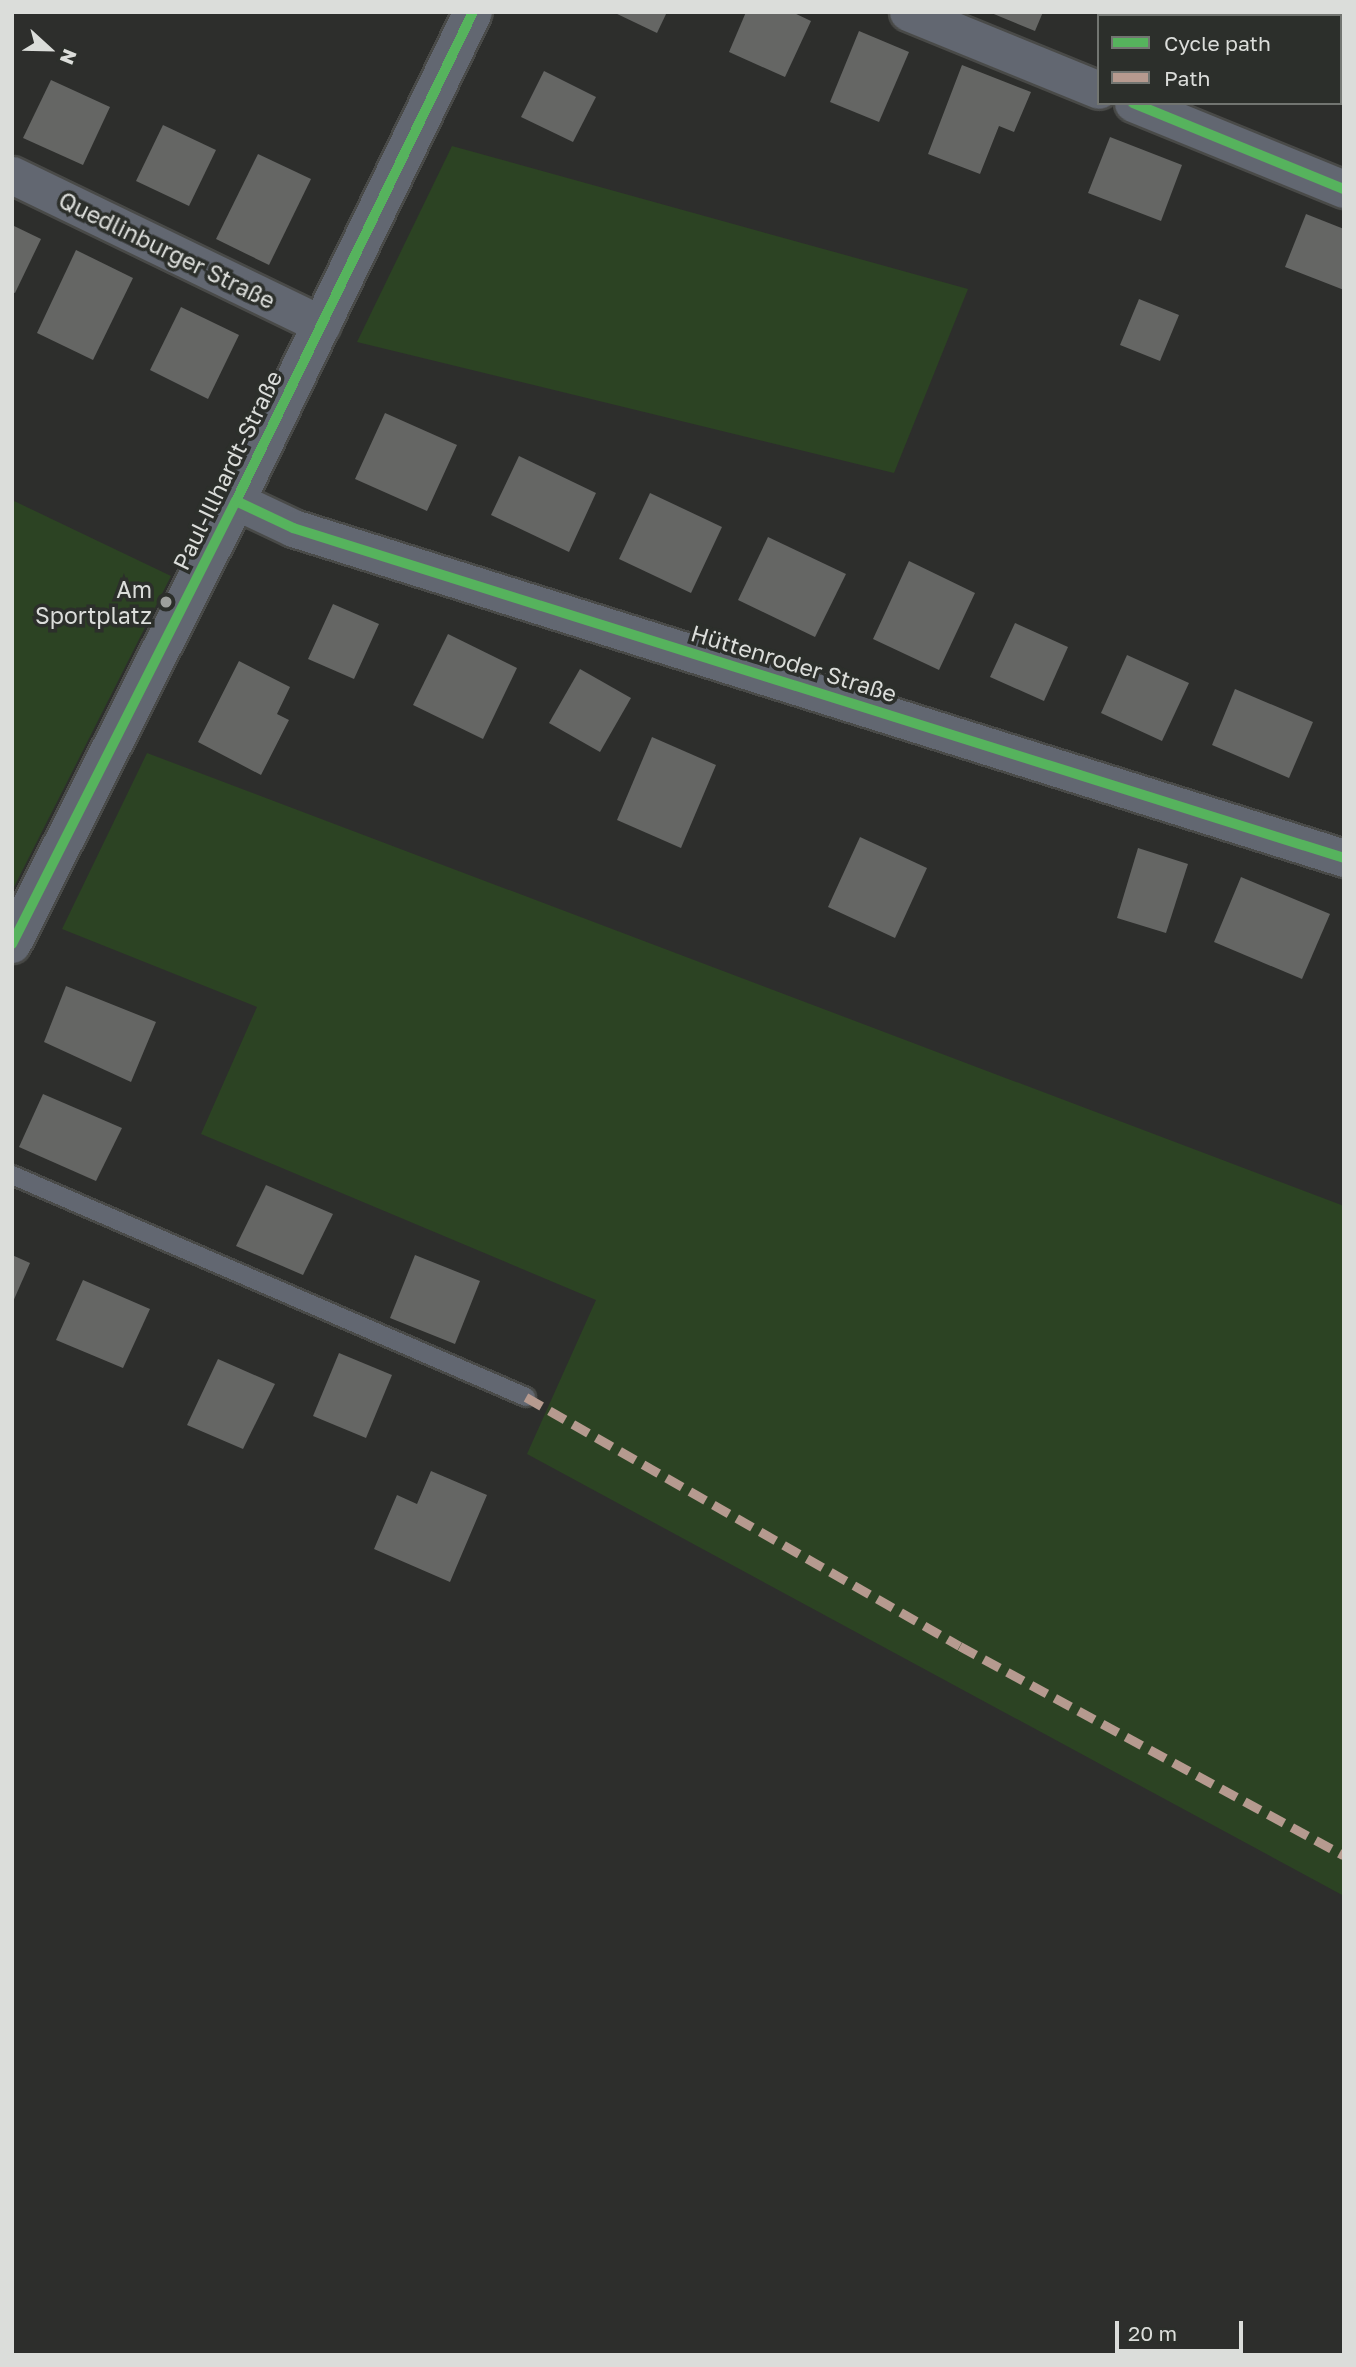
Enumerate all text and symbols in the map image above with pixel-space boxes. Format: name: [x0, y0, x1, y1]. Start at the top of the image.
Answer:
north arrow: [14, 14, 84, 84]
legend: [1097, 14, 1342, 105]
text: Cycle path: [1164, 30, 1271, 56]
text: N: [56, 46, 82, 68]
text: Path: [1164, 65, 1211, 91]
street label: Quedlinburger Straße: [54, 186, 280, 314]
street label: Paul-Illhardt-Straße: [167, 366, 287, 574]
place label: Am Sportplatz: [35, 575, 152, 629]
marker: Am Sportplatz: [158, 594, 174, 610]
street label: Hüttenroder Straße: [688, 619, 900, 707]
scale bar: [1118, 2308, 1246, 2352]
text: 20 m: [1128, 2320, 1177, 2346]

